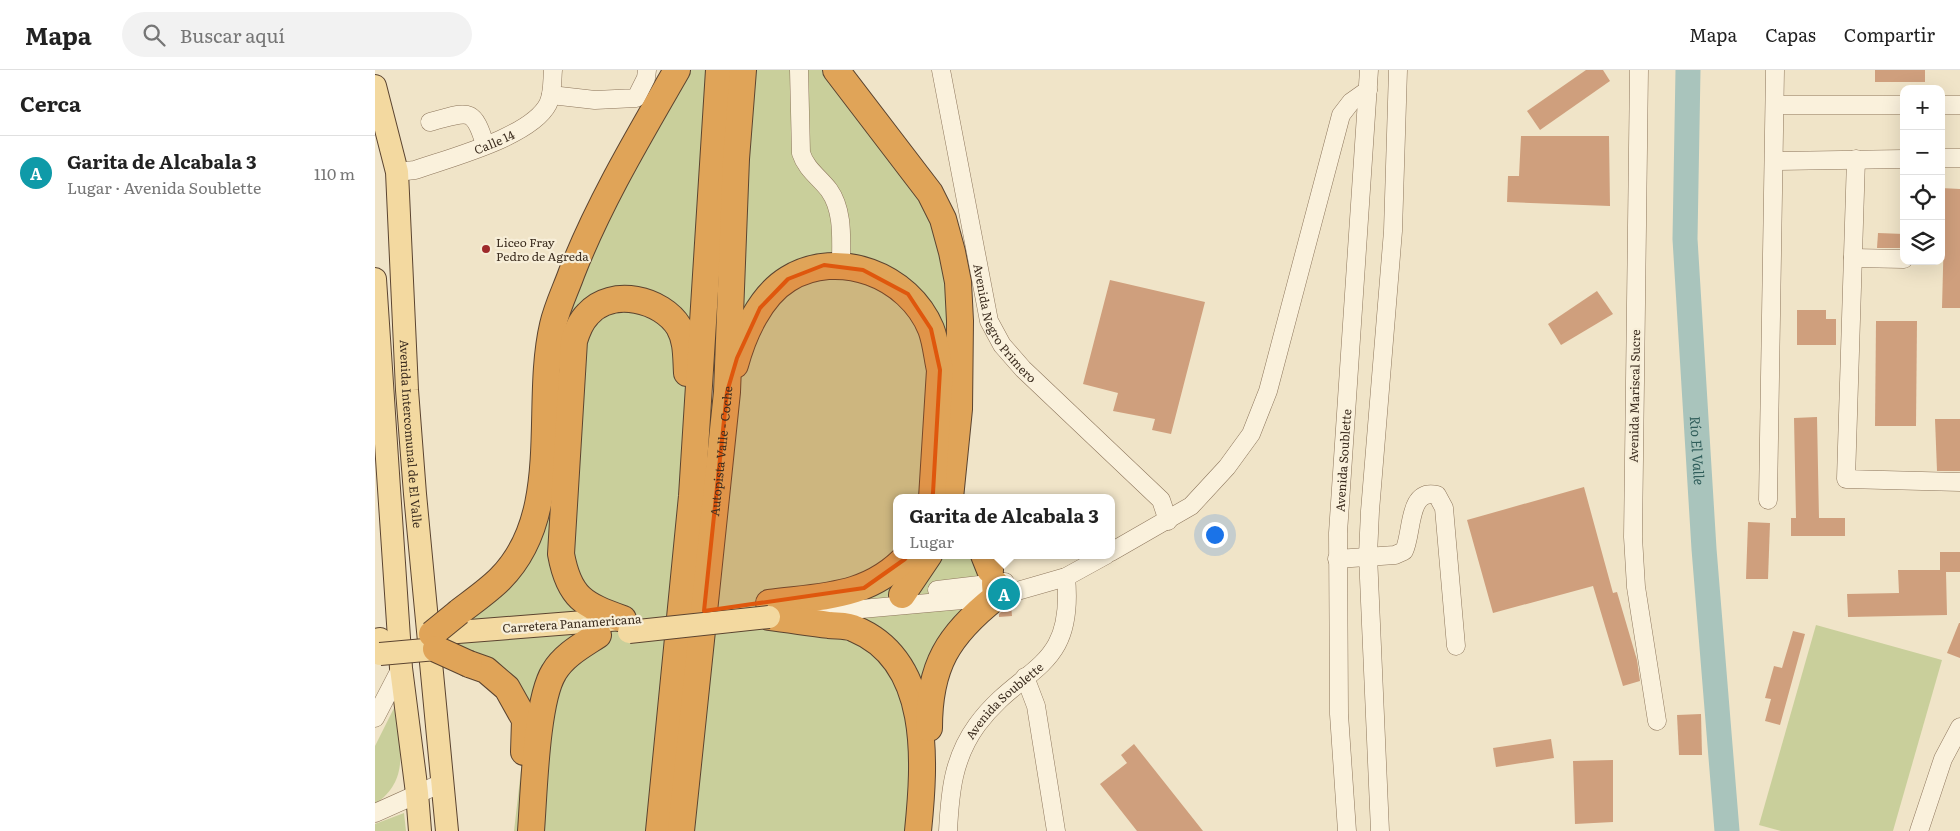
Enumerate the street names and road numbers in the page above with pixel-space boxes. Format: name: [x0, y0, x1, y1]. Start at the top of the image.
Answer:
street label: Calle 14: [471, 125, 518, 158]
street label: Avenida Negro Primero: [969, 262, 1041, 387]
street label: Avenida Mariscal Sucre: [1624, 329, 1644, 463]
street label: Avenida Intercomunal de El Valle: [396, 339, 427, 529]
street label: Autopista Valle - Coche: [705, 386, 736, 517]
street label: Avenida Soublette: [1330, 408, 1355, 513]
street label: Carretera Panamericana: [502, 609, 643, 637]
street label: Avenida Soublette: [961, 658, 1047, 743]

